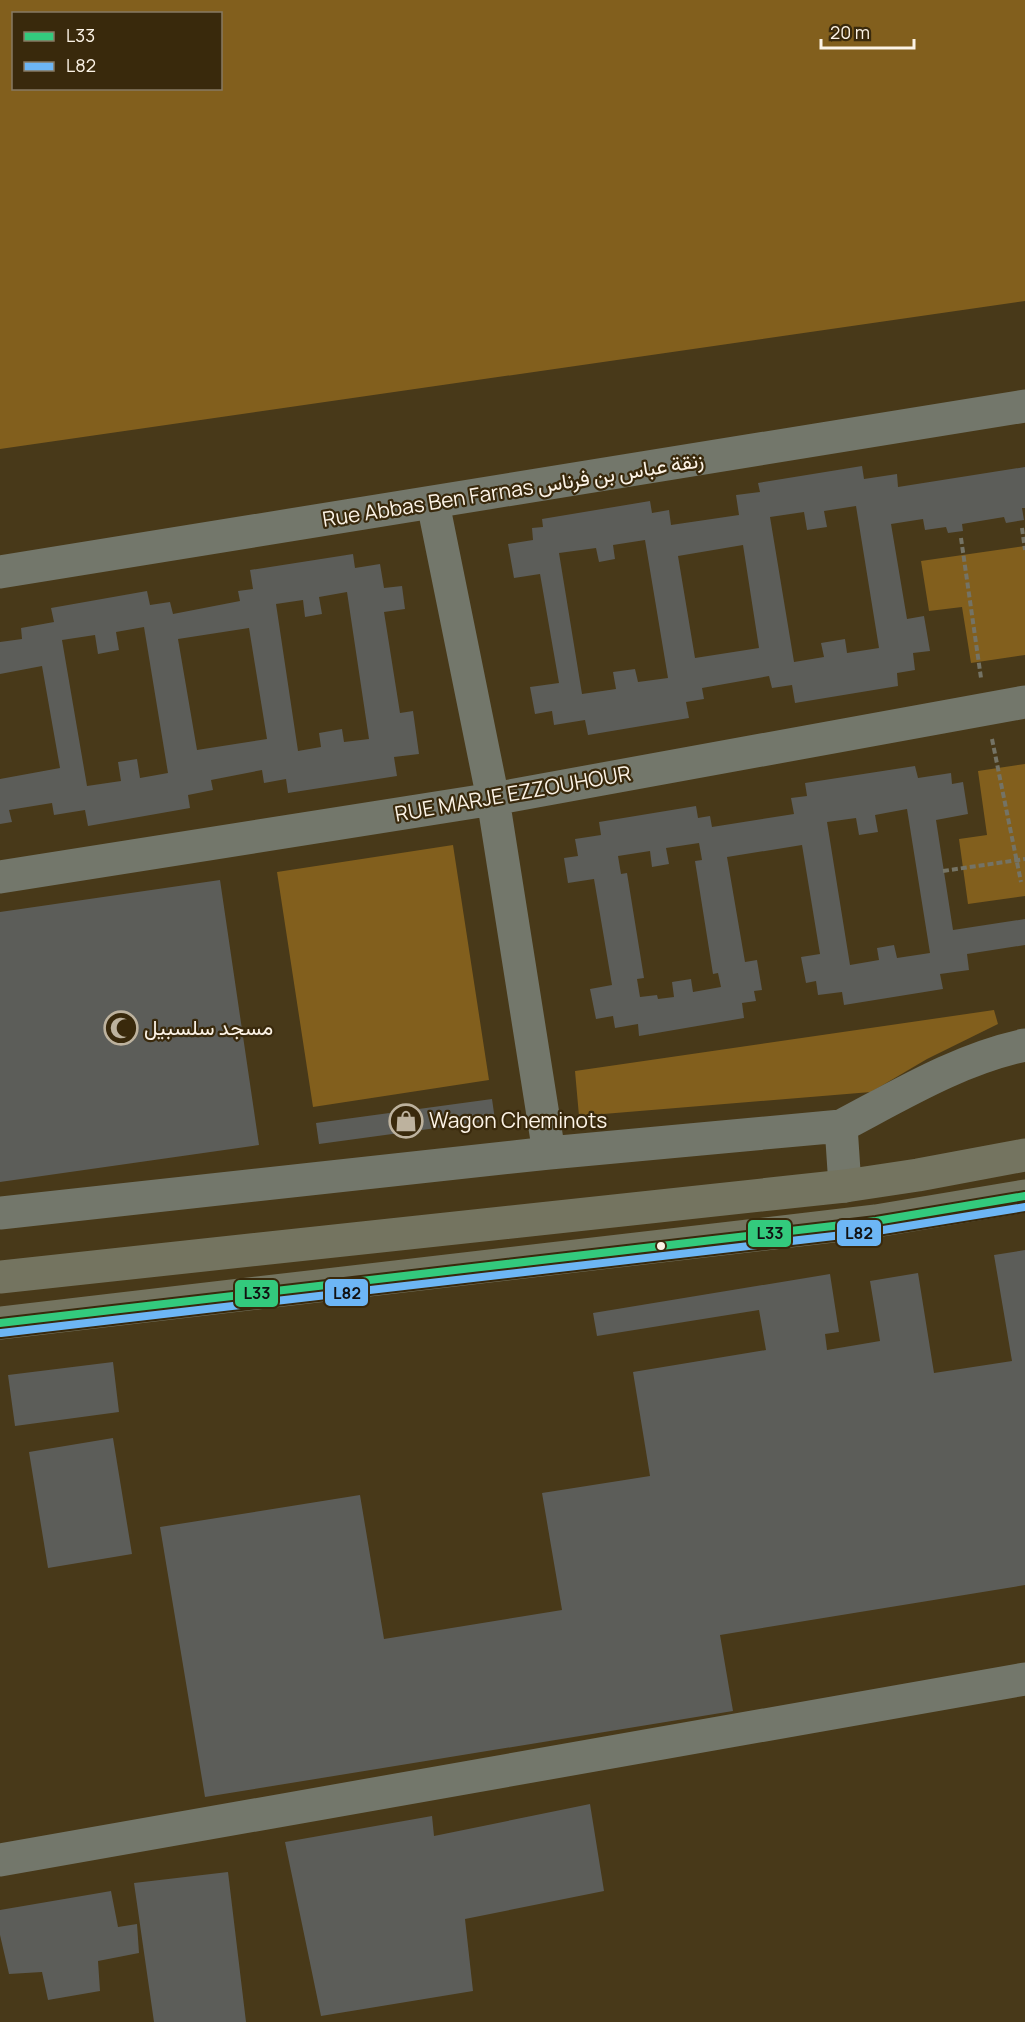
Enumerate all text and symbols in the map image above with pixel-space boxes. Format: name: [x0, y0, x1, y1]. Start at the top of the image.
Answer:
legend: [12, 12, 222, 90]
scale bar: [821, 12, 914, 50]
text: 20 m: [830, 20, 870, 44]
text: L33: [66, 23, 95, 47]
text: L82: [66, 53, 96, 77]
street label: Rue Abbas Ben Farnas زنقة عباس بن فرناس: [320, 445, 705, 533]
street label: RUE MARJE EZZOUHOUR: [392, 758, 633, 828]
mosque icon: مسجد سلسبيل: [103, 1010, 139, 1046]
place label: مسجد سلسبيل: [144, 1013, 273, 1041]
shop icon: Wagon Cheminots: [388, 1103, 424, 1139]
place label: Wagon Cheminots: [429, 1106, 607, 1134]
line badge: L33: [747, 1219, 792, 1248]
line badge: L82: [836, 1219, 882, 1247]
text: L33: [756, 1222, 784, 1244]
text: L82: [845, 1222, 873, 1244]
unlabelled marker: [655, 1240, 667, 1252]
line badge: L82: [324, 1278, 369, 1307]
line badge: L33: [234, 1279, 279, 1308]
text: L33: [243, 1282, 271, 1304]
text: L82: [333, 1282, 361, 1304]

